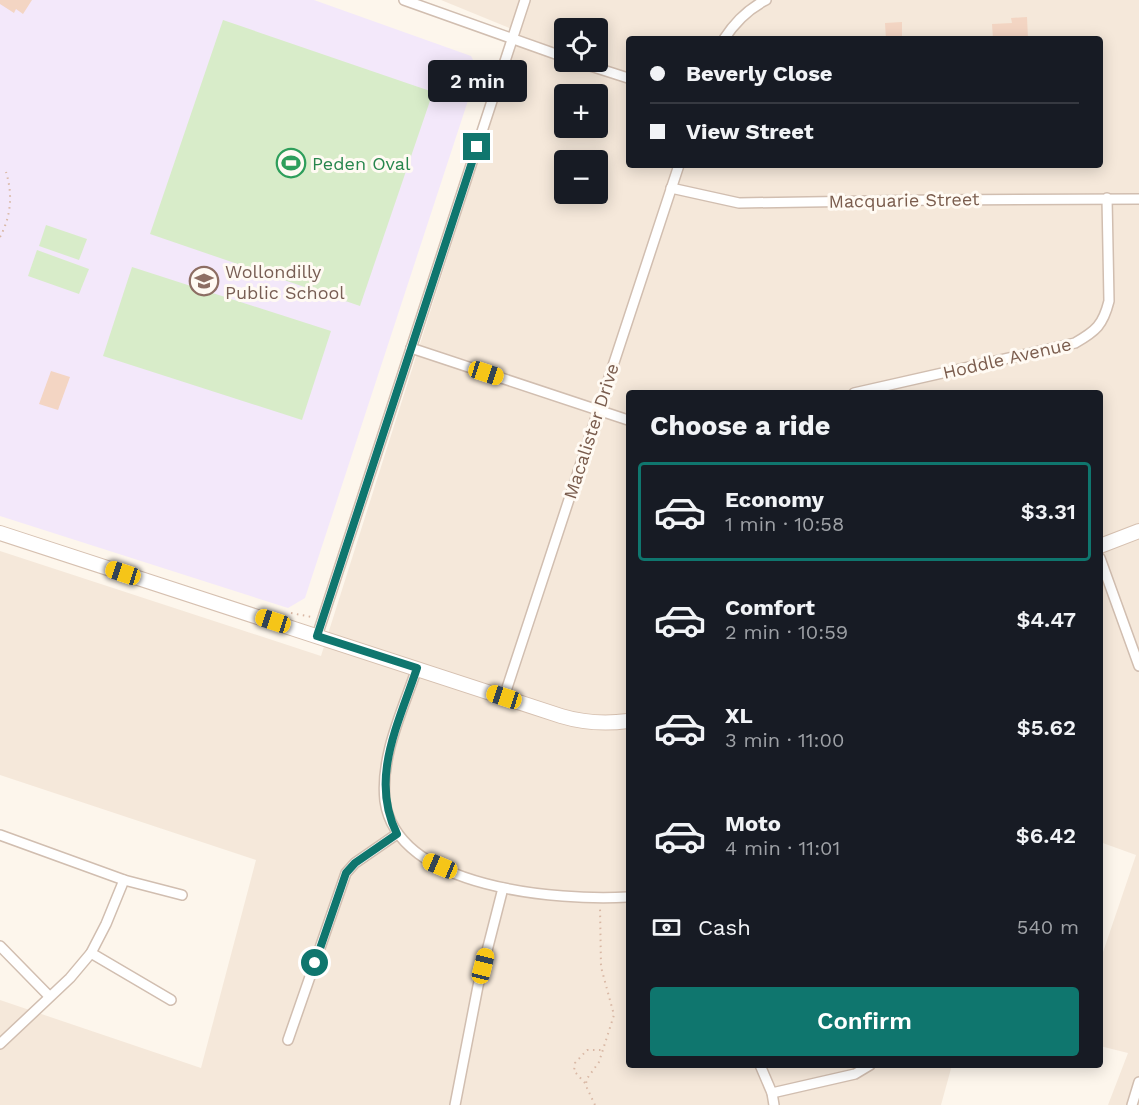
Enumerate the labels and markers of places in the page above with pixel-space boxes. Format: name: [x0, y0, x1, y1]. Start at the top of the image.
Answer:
sports icon: Peden Oval: [275, 147, 307, 179]
place label: Peden Oval: [312, 153, 411, 174]
place label: Wollondilly Public School: [225, 261, 345, 303]
school or university icon: Wollondilly Public School: [188, 265, 220, 297]

